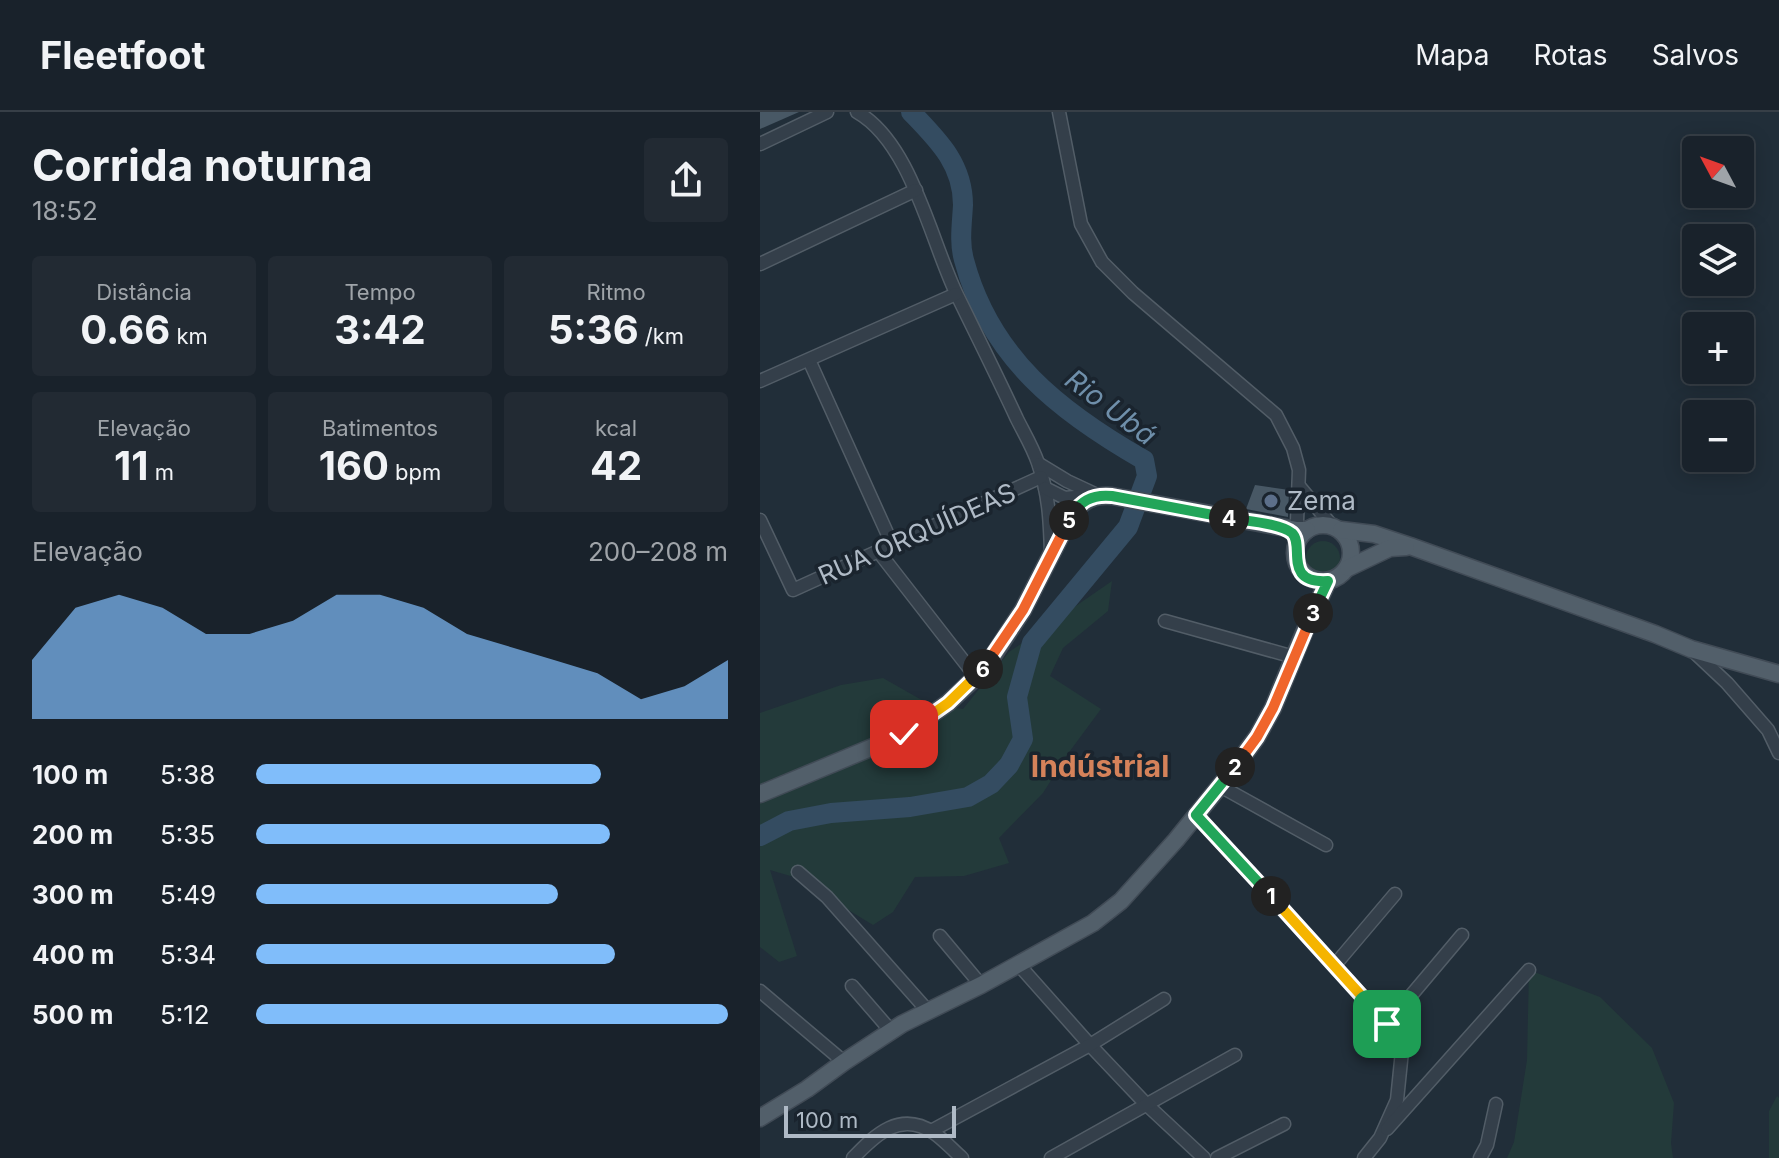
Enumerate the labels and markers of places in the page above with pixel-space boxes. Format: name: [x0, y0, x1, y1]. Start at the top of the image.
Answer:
place label: Zema: [1287, 485, 1356, 516]
marker: Zema: [1262, 492, 1280, 510]
pin: 4: [1209, 498, 1249, 538]
pin: 5: [1049, 500, 1089, 540]
pin: 3: [1293, 593, 1333, 633]
pin: 6: [963, 649, 1003, 689]
pin: [870, 700, 938, 768]
pin: 2: [1215, 747, 1255, 787]
pin: 1: [1251, 876, 1291, 916]
pin: [1353, 990, 1421, 1058]

